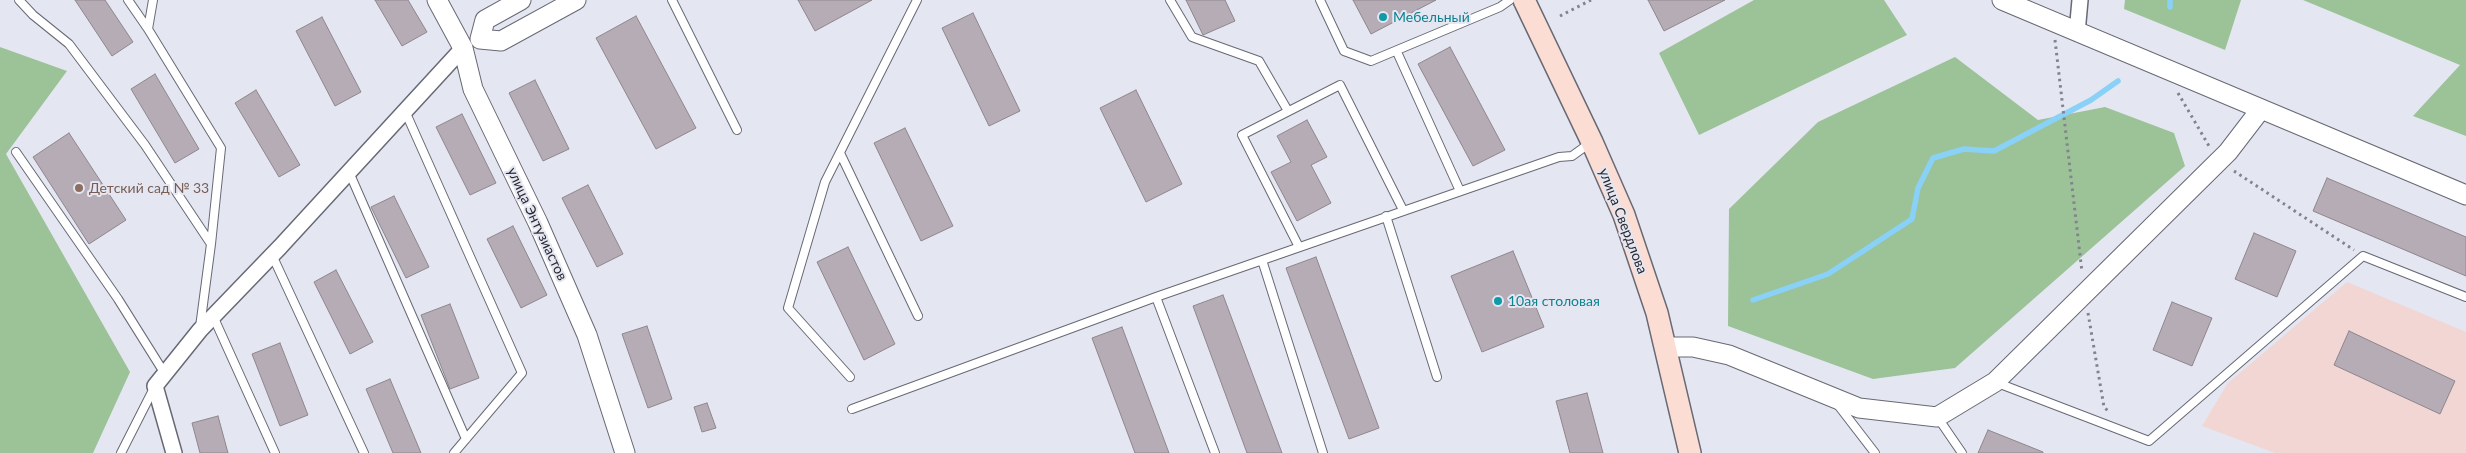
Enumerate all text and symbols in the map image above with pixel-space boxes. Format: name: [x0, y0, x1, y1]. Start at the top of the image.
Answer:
place label: Мебельный: [1393, 9, 1470, 25]
marker: Мебельный: [1377, 11, 1389, 23]
street label: улица Энтузиастов: [503, 165, 571, 283]
street label: улица Свердлова: [1595, 166, 1651, 276]
place label: Детский сад № 33: [89, 180, 209, 196]
marker: Детский сад № 33: [73, 182, 85, 194]
place label: 10ая столовая: [1508, 293, 1600, 309]
marker: 10ая столовая: [1492, 295, 1504, 307]

